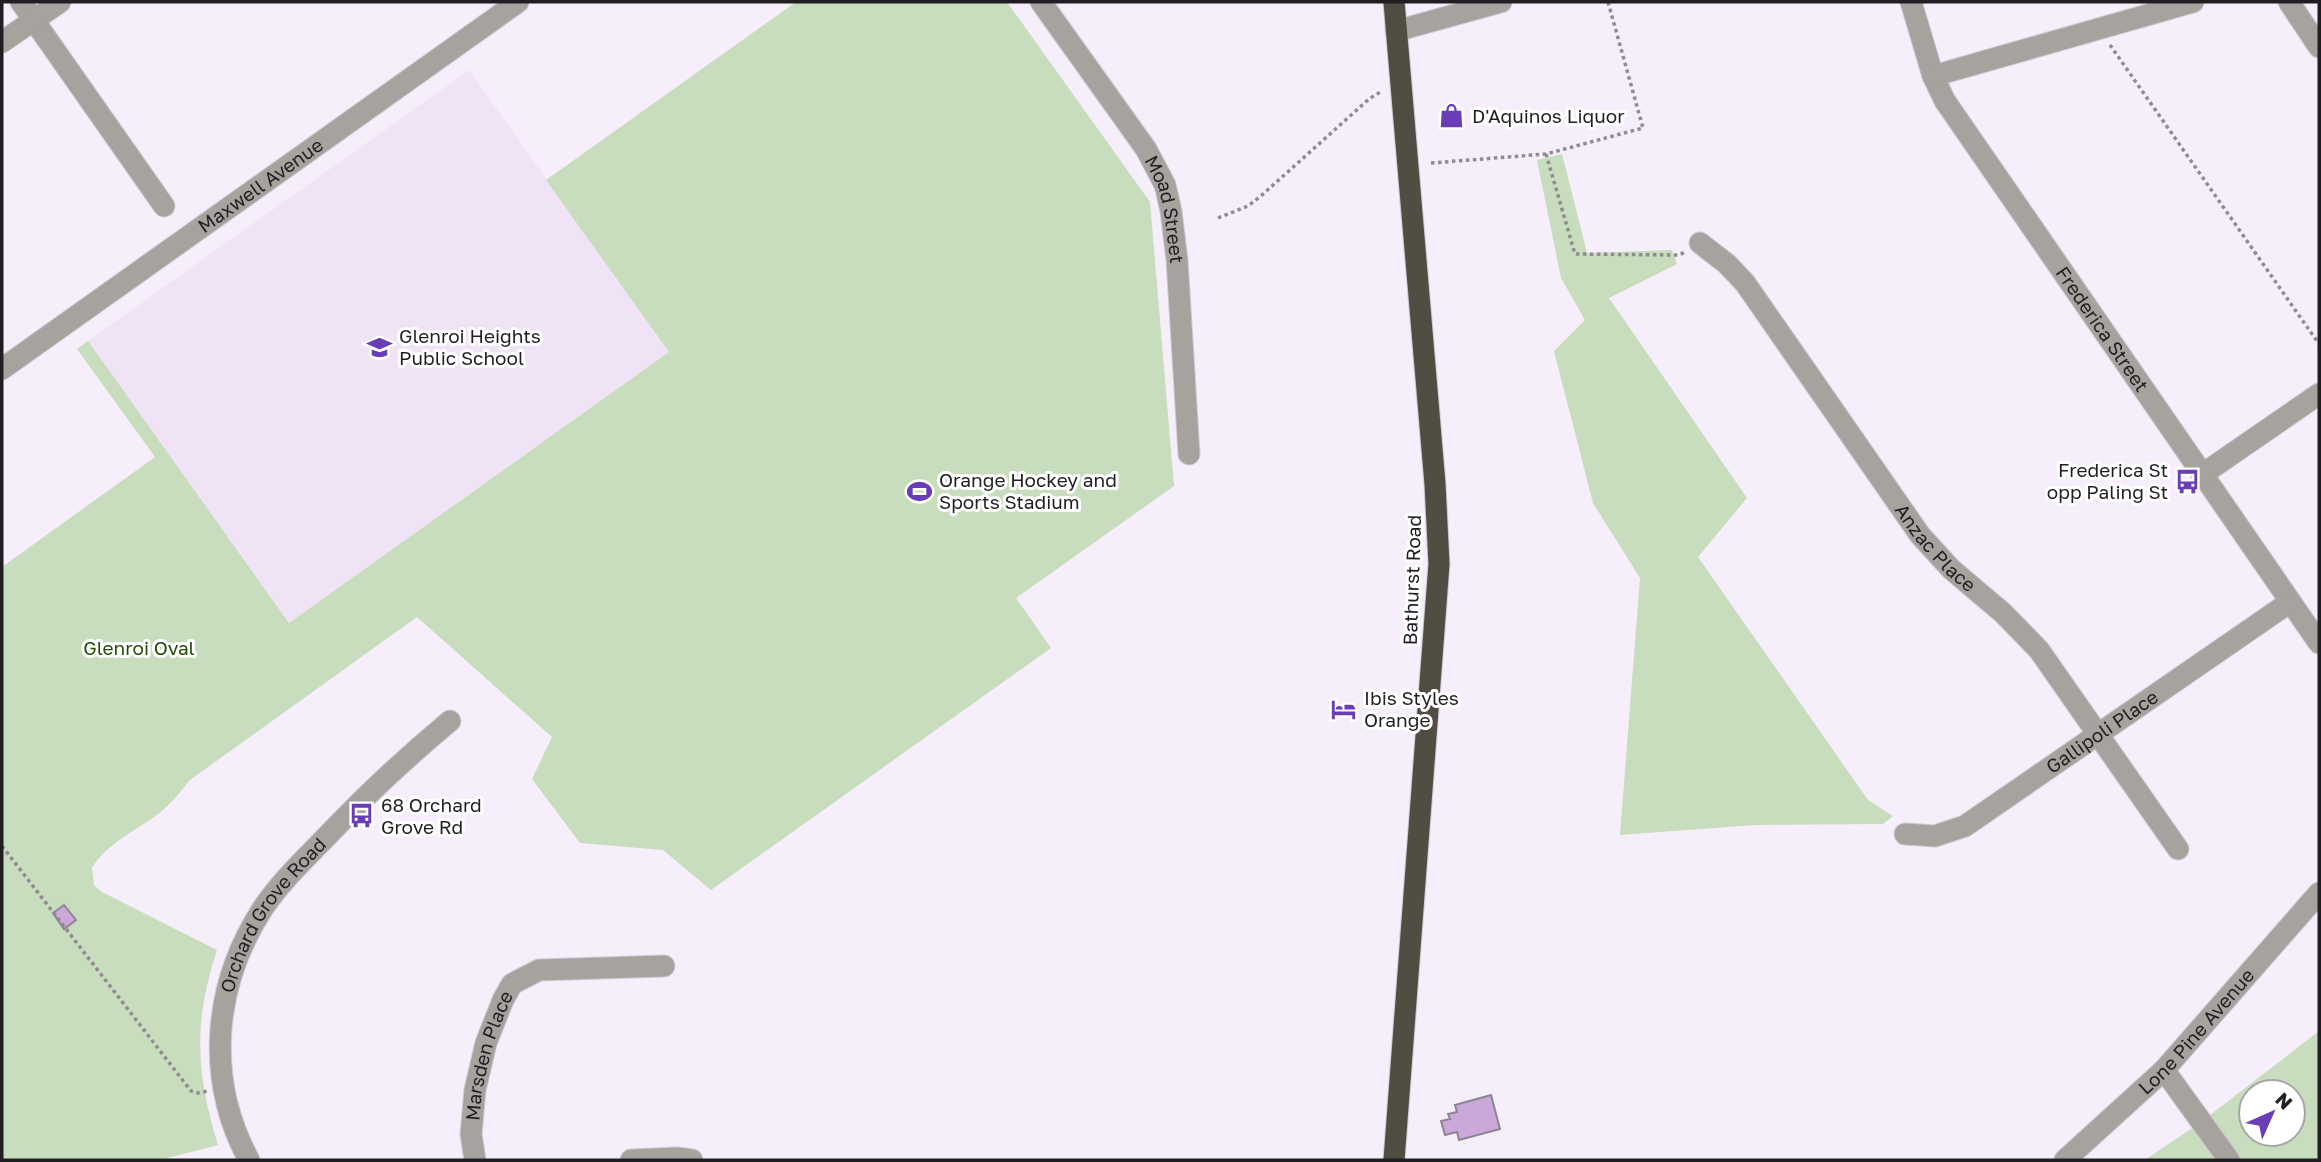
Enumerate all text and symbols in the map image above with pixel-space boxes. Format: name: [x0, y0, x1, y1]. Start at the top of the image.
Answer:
shop icon: D'Aquinos Liquor: [1438, 102, 1466, 130]
place label: D'Aquinos Liquor: [1472, 104, 1625, 127]
street label: Maxwell Avenue: [193, 133, 327, 237]
street label: Moad Street: [1140, 151, 1189, 265]
street label: Frederica Street: [2052, 262, 2154, 396]
place label: Glenroi Heights Public School: [399, 324, 541, 369]
school or university icon: Glenroi Heights Public School: [365, 333, 393, 361]
place label: Frederica St opp Paling St: [2047, 458, 2168, 503]
bus stop icon: Frederica St opp Paling St: [2174, 467, 2202, 495]
place label: Orange Hockey and Sports Stadium: [939, 468, 1117, 513]
sports icon: Orange Hockey and Sports Stadium: [905, 477, 933, 505]
street label: Anzac Place: [1891, 499, 1981, 596]
street label: Bathurst Road: [1398, 514, 1425, 646]
park label: Glenroi Oval: [83, 636, 195, 659]
street label: Gallipoli Place: [2041, 685, 2162, 778]
place label: Ibis Styles Orange: [1364, 686, 1459, 731]
hotel icon: Ibis Styles Orange: [1330, 695, 1358, 723]
place label: 68 Orchard Grove Rd: [381, 793, 482, 838]
bus stop icon: 68 Orchard Grove Rd: [347, 802, 375, 830]
street label: Orchard Grove Road: [215, 832, 330, 995]
street label: Lone Pine Avenue: [2133, 964, 2259, 1099]
street label: Marsden Place: [460, 986, 517, 1122]
north arrow: [2237, 1078, 2307, 1148]
text: N: [2271, 1087, 2298, 1114]

